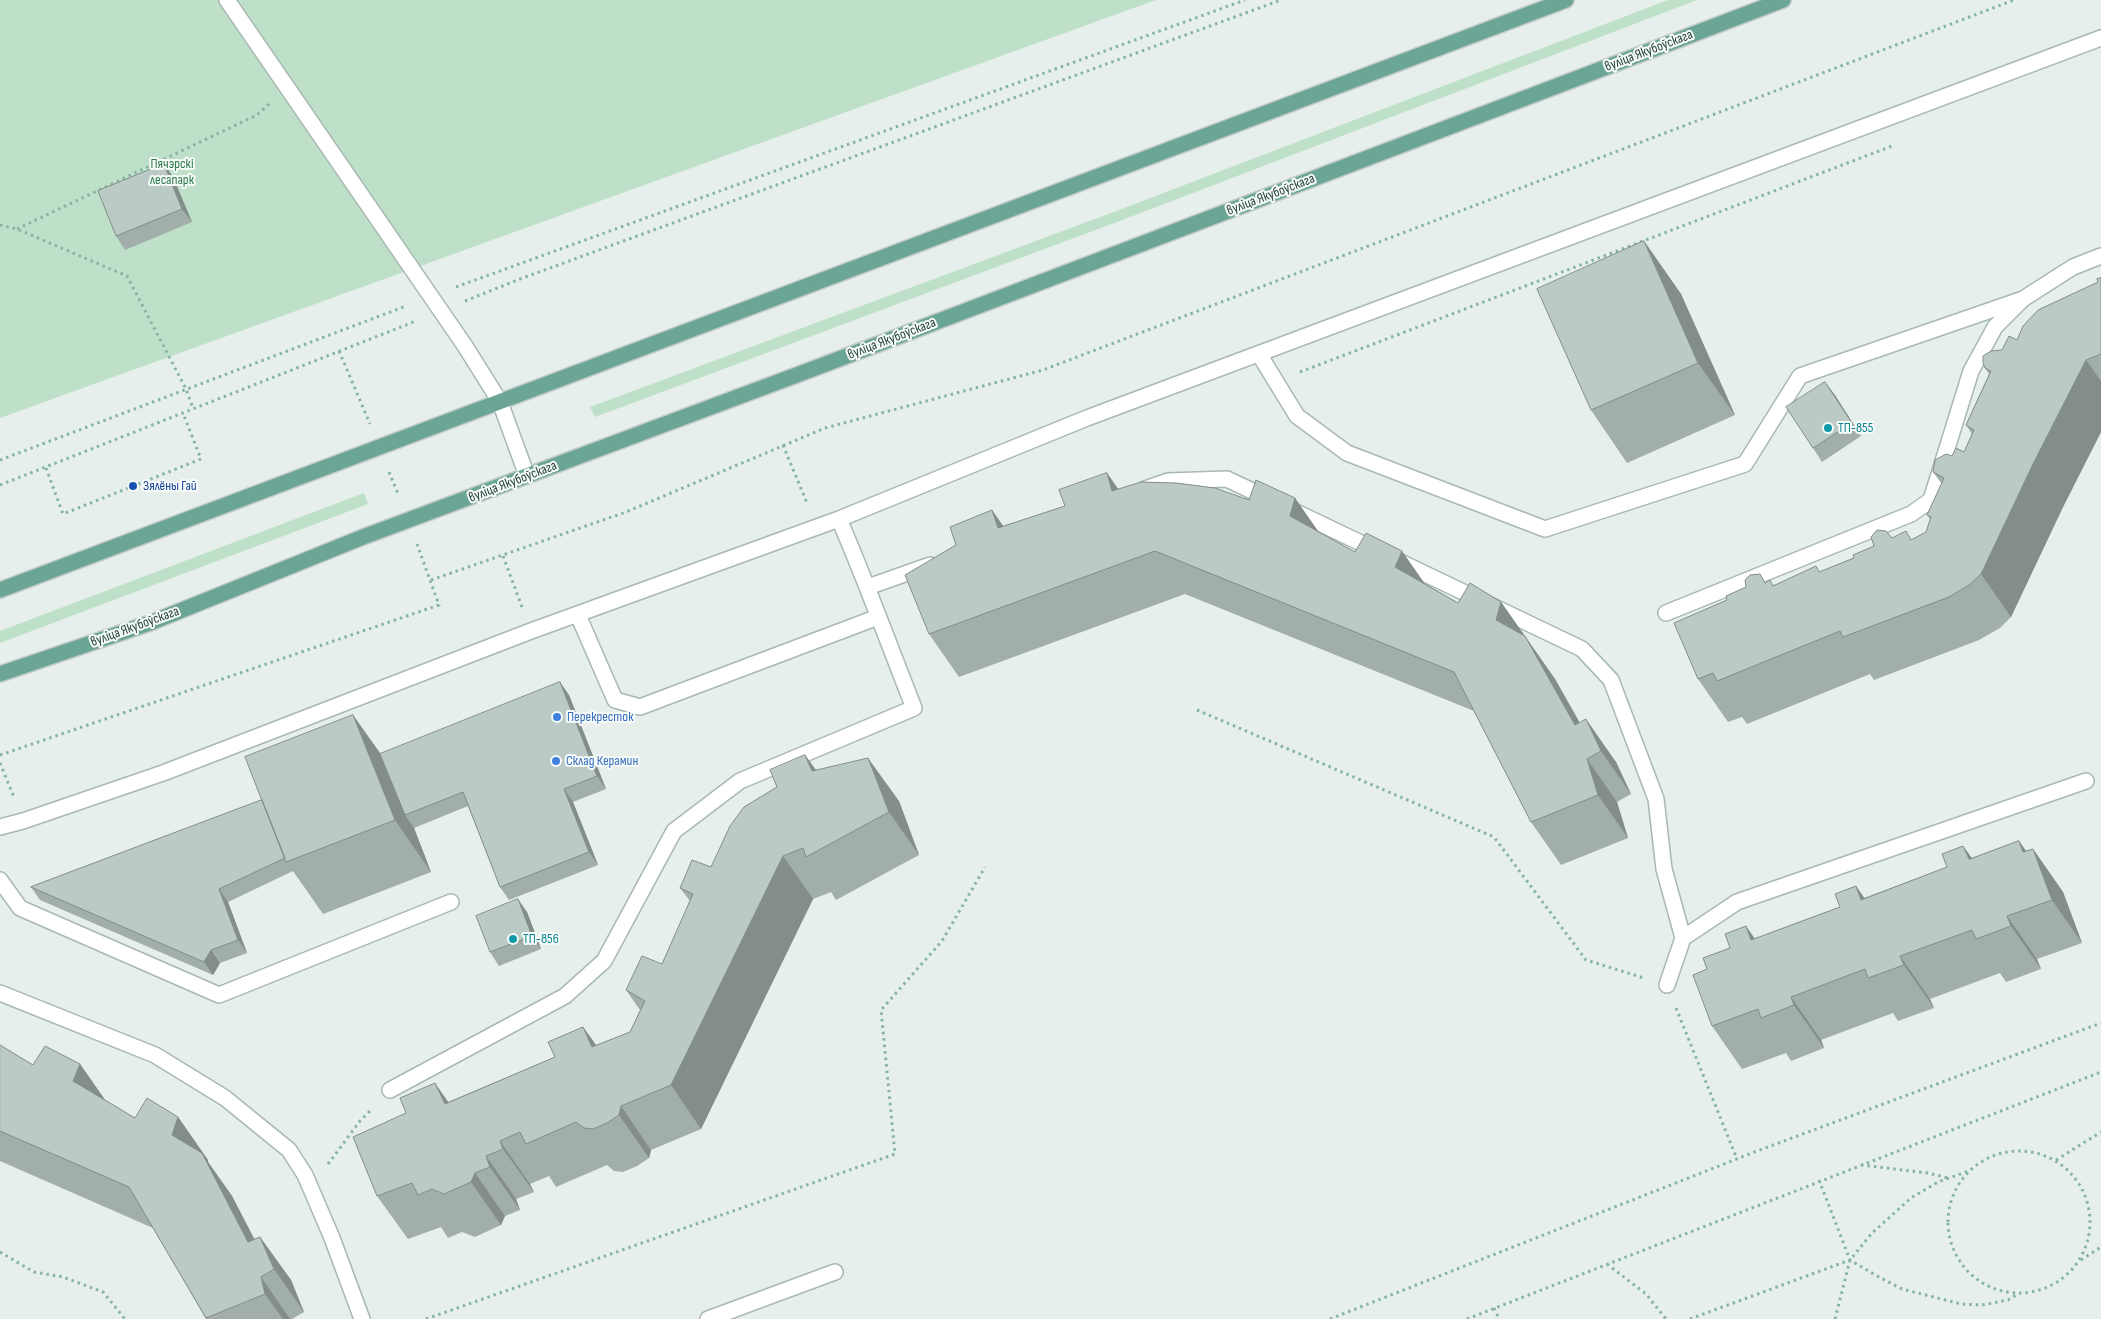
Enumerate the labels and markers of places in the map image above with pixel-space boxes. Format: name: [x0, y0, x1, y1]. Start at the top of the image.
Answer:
place label: ТП-855: [1838, 420, 1873, 436]
marker: ТП-855: [1822, 422, 1834, 434]
place label: Зялёны Гай: [143, 478, 197, 494]
marker: Зялёны Гай: [127, 480, 139, 492]
place label: Перекресток: [567, 709, 633, 725]
marker: Перекресток: [551, 711, 563, 723]
place label: Склад Керамин: [566, 753, 638, 769]
marker: Склад Керамин: [550, 755, 562, 767]
place label: ТП-856: [523, 931, 559, 947]
marker: ТП-856: [507, 933, 519, 945]

